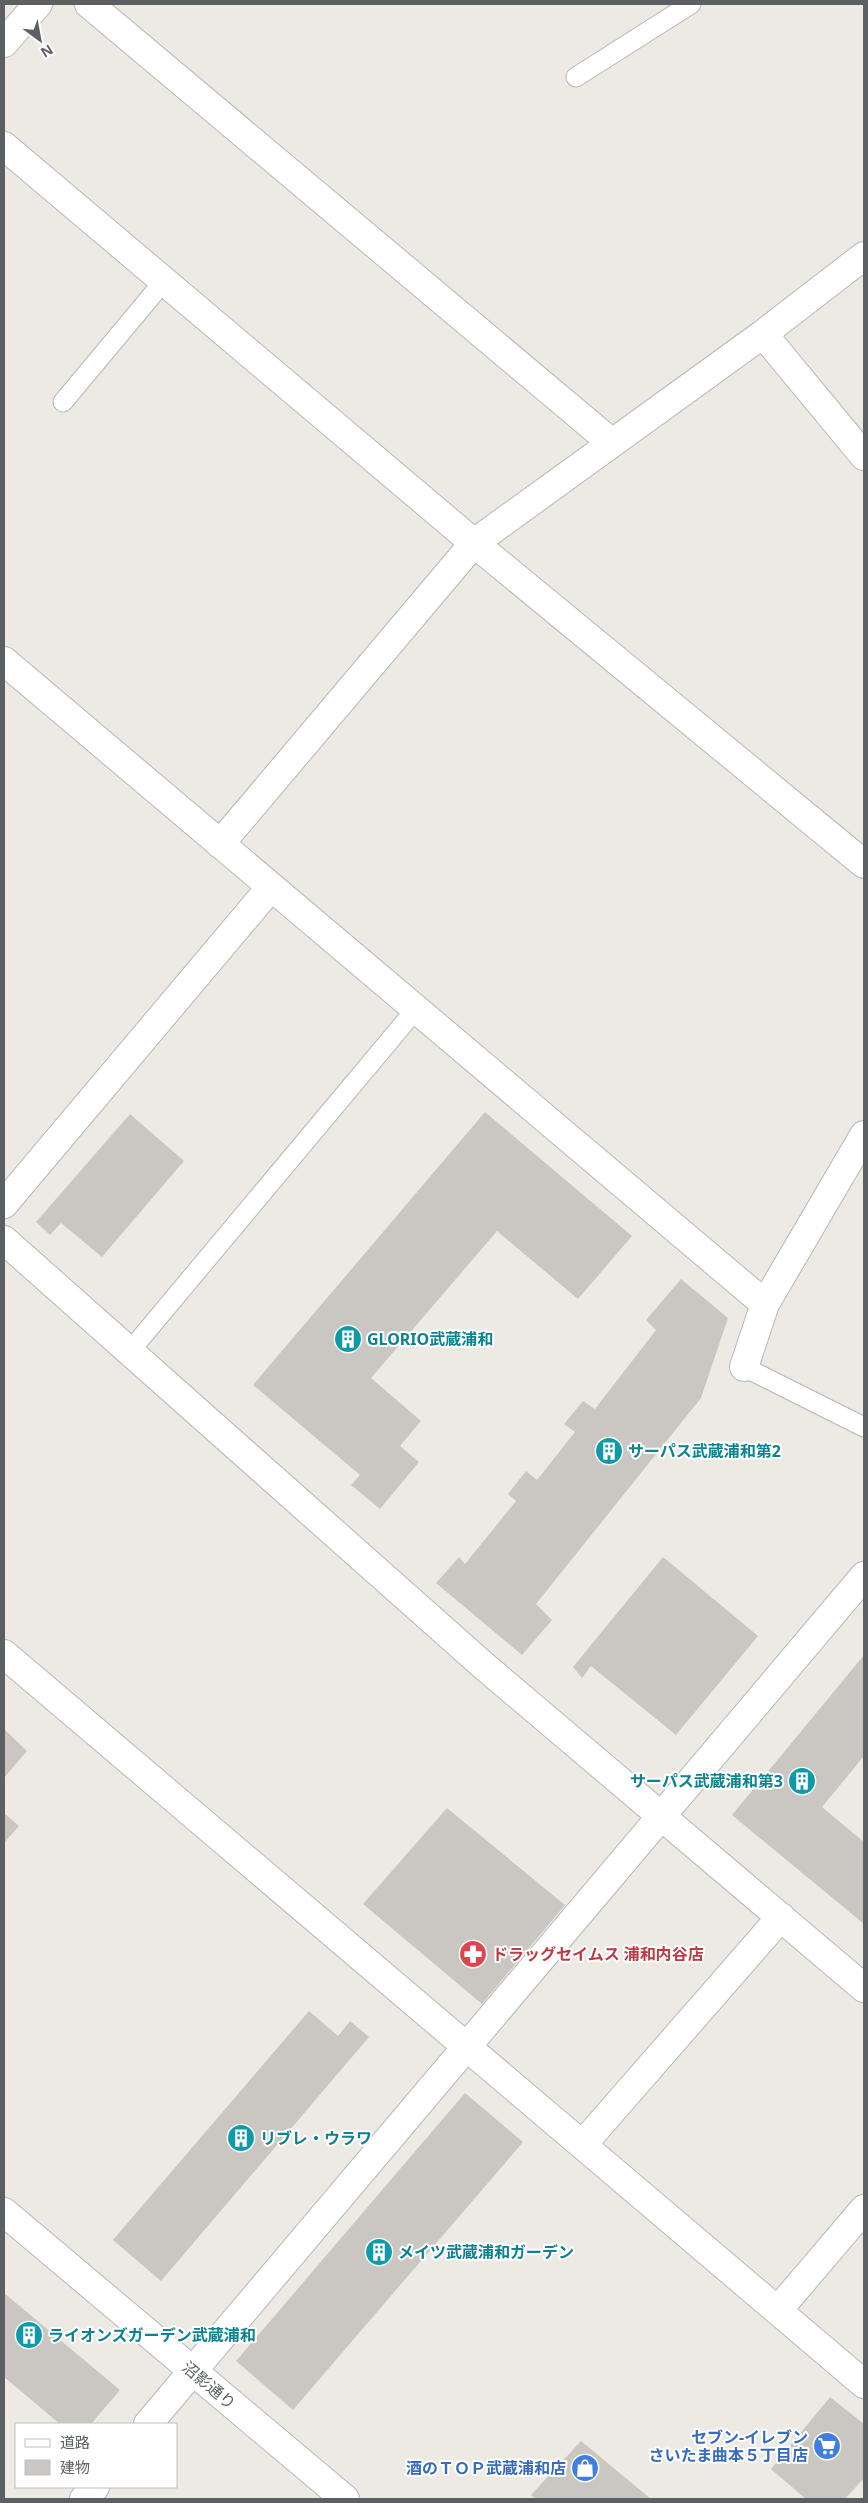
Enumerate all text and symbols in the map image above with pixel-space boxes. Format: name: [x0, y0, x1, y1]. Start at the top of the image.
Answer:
north arrow: [15, 15, 65, 65]
text: N: [37, 40, 57, 63]
building icon: GLORIO武蔵浦和: [333, 1324, 363, 1354]
place label: GLORIO武蔵浦和: [367, 1328, 493, 1350]
building icon: サーパス武蔵浦和第2: [594, 1436, 624, 1466]
place label: サーパス武蔵浦和第2: [628, 1440, 781, 1462]
building icon: サーパス武蔵浦和第3: [787, 1766, 817, 1796]
place label: サーパス武蔵浦和第3: [630, 1770, 783, 1792]
pharmacy icon: ドラッグセイムス 浦和内谷店: [458, 1939, 488, 1969]
place label: ドラッグセイムス 浦和内谷店: [492, 1943, 704, 1965]
building icon: リブレ・ウラワ: [226, 2123, 256, 2153]
place label: リブレ・ウラワ: [260, 2127, 372, 2149]
building icon: メイツ武蔵浦和ガーデン: [364, 2237, 394, 2267]
place label: メイツ武蔵浦和ガーデン: [398, 2241, 574, 2263]
building icon: ライオンズガーデン武蔵浦和: [14, 2320, 44, 2350]
place label: ライオンズガーデン武蔵浦和: [48, 2324, 256, 2346]
street label: 沼影通り: [177, 2356, 241, 2414]
legend: [15, 2423, 178, 2488]
place label: セブン-イレブン さいたま曲本５丁目店: [648, 2426, 808, 2466]
supermarket icon: セブン-イレブン さいたま曲本５丁目店: [812, 2431, 842, 2461]
text: 道路: [60, 2432, 90, 2452]
shop icon: 酒のＴＯＰ武蔵浦和店: [570, 2453, 600, 2483]
text: 建物: [60, 2457, 90, 2477]
place label: 酒のＴＯＰ武蔵浦和店: [406, 2457, 566, 2479]

